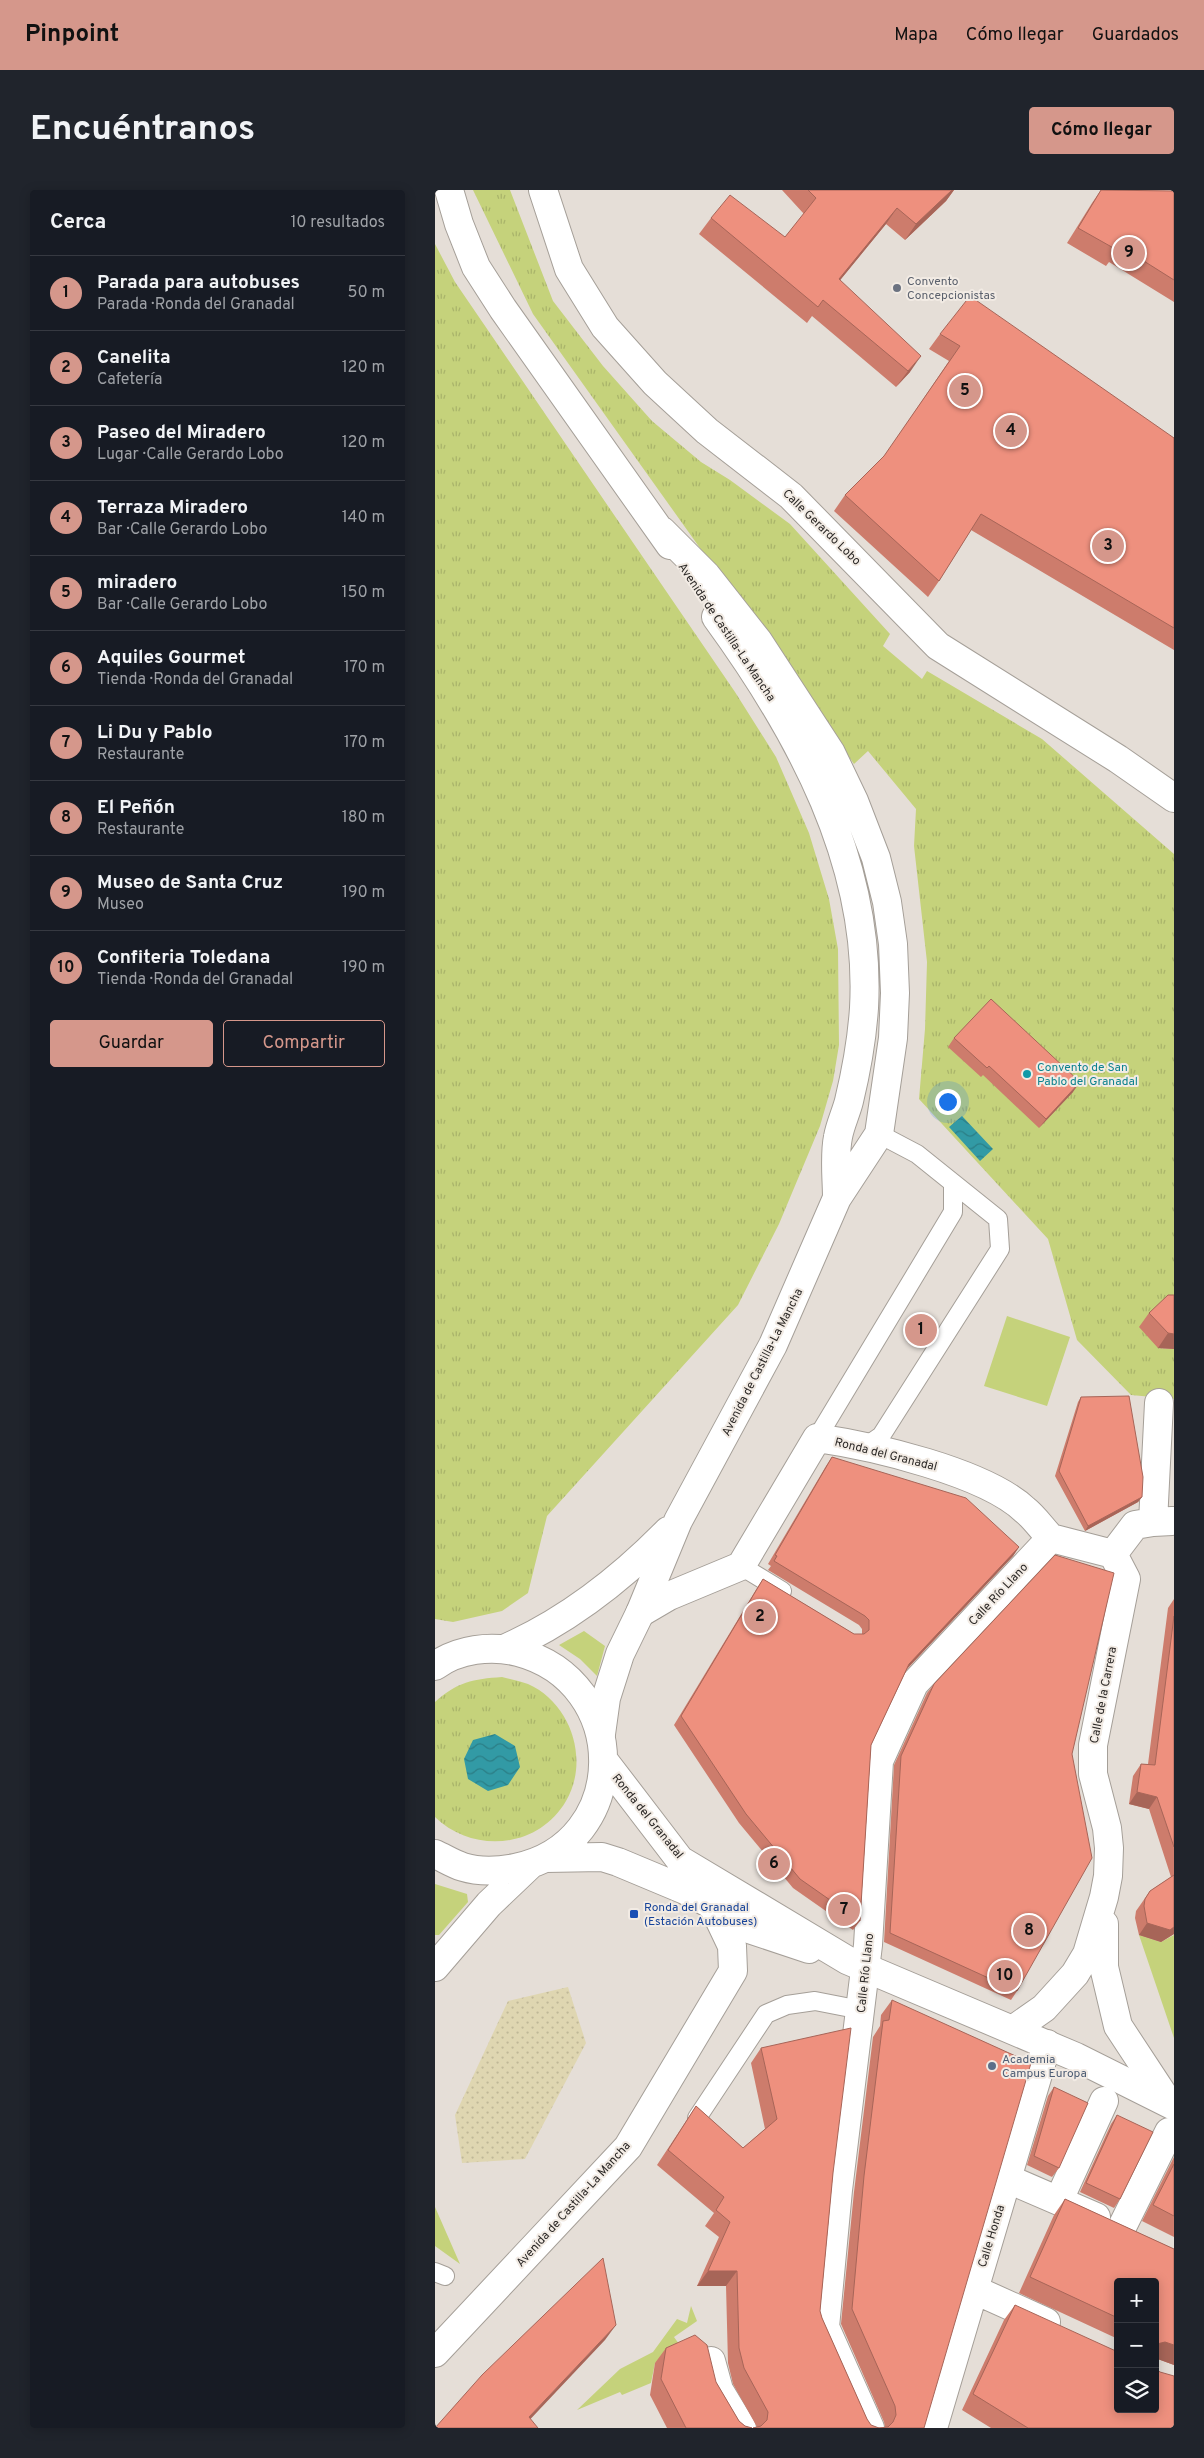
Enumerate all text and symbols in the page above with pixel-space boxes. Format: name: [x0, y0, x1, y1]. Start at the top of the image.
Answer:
text: Pinpoint: [25, 20, 119, 50]
text: Mapa: [894, 24, 938, 47]
text: Cómo llegar: [966, 24, 1064, 47]
text: Guardados: [1092, 24, 1179, 47]
button: Cómo llegar: [1029, 107, 1174, 154]
text: Encuéntranos: [30, 108, 255, 152]
text: Cerca: [50, 209, 106, 236]
text: 10 resultados: [290, 213, 385, 233]
pin: 9: [1113, 234, 1145, 272]
text: Parada para autobuses: [97, 271, 300, 295]
place label: Convento Concepcionistas: [907, 274, 995, 304]
marker: Convento Concepcionistas: [891, 282, 903, 294]
text: 1: [63, 283, 69, 303]
text: 50 m: [348, 283, 385, 303]
text: Parada · Ronda del Granadal: [97, 295, 295, 315]
text: Canelita: [97, 346, 171, 370]
text: 2: [61, 358, 71, 378]
text: 120 m: [342, 358, 385, 378]
text: Cafetería: [97, 370, 163, 390]
pin: 5: [949, 372, 981, 410]
pin: 4: [995, 412, 1027, 450]
text: Paseo del Miradero: [97, 421, 266, 445]
text: 3: [61, 433, 71, 453]
text: 120 m: [342, 433, 385, 453]
text: Lugar · Calle Gerardo Lobo: [97, 445, 284, 465]
street label: Calle Gerardo Lobo: [779, 486, 864, 569]
text: Terraza Miradero: [97, 496, 248, 520]
text: 4: [61, 508, 71, 528]
text: 140 m: [342, 508, 385, 528]
text: Bar · Calle Gerardo Lobo: [97, 520, 267, 540]
pin: 3: [1092, 527, 1124, 565]
street label: Avenida de Castilla-La Mancha: [674, 560, 779, 705]
text: miradero: [97, 571, 177, 595]
text: 5: [61, 583, 71, 603]
text: 150 m: [342, 583, 385, 603]
text: Bar · Calle Gerardo Lobo: [97, 595, 267, 615]
text: Aquiles Gourmet: [97, 646, 245, 670]
text: 6: [61, 658, 71, 678]
text: 170 m: [344, 658, 385, 678]
text: Tienda · Ronda del Granadal: [97, 670, 293, 690]
text: Li Du y Pablo: [97, 721, 212, 745]
text: 7: [62, 733, 70, 753]
text: 170 m: [344, 733, 385, 753]
text: Restaurante: [97, 745, 184, 765]
text: El Peñón: [97, 796, 175, 820]
text: 8: [61, 808, 71, 828]
text: 180 m: [342, 808, 385, 828]
text: Restaurante: [97, 820, 184, 840]
text: Museo de Santa Cruz: [97, 871, 283, 895]
text: 9: [61, 883, 71, 903]
text: 190 m: [342, 883, 385, 903]
text: Museo: [97, 895, 144, 915]
text: Confiteria Toledana: [97, 946, 270, 970]
text: 10: [58, 958, 74, 978]
text: 190 m: [342, 958, 385, 978]
text: Tienda · Ronda del Granadal: [97, 970, 293, 990]
button: Guardar: [50, 1020, 213, 1067]
button: Compartir: [223, 1020, 385, 1067]
place label: Convento de San Pablo del Granadal: [1037, 1060, 1138, 1090]
marker: Convento de San Pablo del Granadal: [1021, 1068, 1033, 1080]
your location: [935, 1089, 961, 1115]
street label: Avenida de Castilla-La Mancha: [719, 1286, 807, 1439]
pin: 1: [905, 1311, 937, 1349]
street label: Ronda del Granadal: [833, 1435, 939, 1475]
street label: Calle Río Llano: [966, 1560, 1032, 1629]
pin: 2: [744, 1598, 776, 1636]
street label: Calle de la Carrera: [1087, 1645, 1121, 1745]
street label: Ronda del Granadal: [608, 1771, 686, 1862]
pin: 6: [758, 1845, 790, 1883]
pin: 7: [828, 1891, 860, 1929]
place label: Ronda del Granadal (Estación Autobuses): [644, 1900, 757, 1930]
marker: Ronda del Granadal (Estación Autobuses): [628, 1908, 640, 1920]
pin: 8: [1013, 1912, 1045, 1950]
street label: Calle Río Llano: [854, 1932, 878, 2014]
pin: 10: [989, 1957, 1021, 1995]
place label: Academia Campus Europa: [1002, 2052, 1087, 2082]
marker: Academia Campus Europa: [986, 2060, 998, 2072]
street label: Avenida de Castilla-La Mancha: [513, 2138, 634, 2271]
street label: Calle Honda: [975, 2203, 1009, 2270]
map controls: [1114, 2278, 1159, 2413]
button: +: [1114, 2278, 1159, 2323]
button: −: [1114, 2323, 1159, 2368]
button: layers: [1114, 2368, 1159, 2413]

